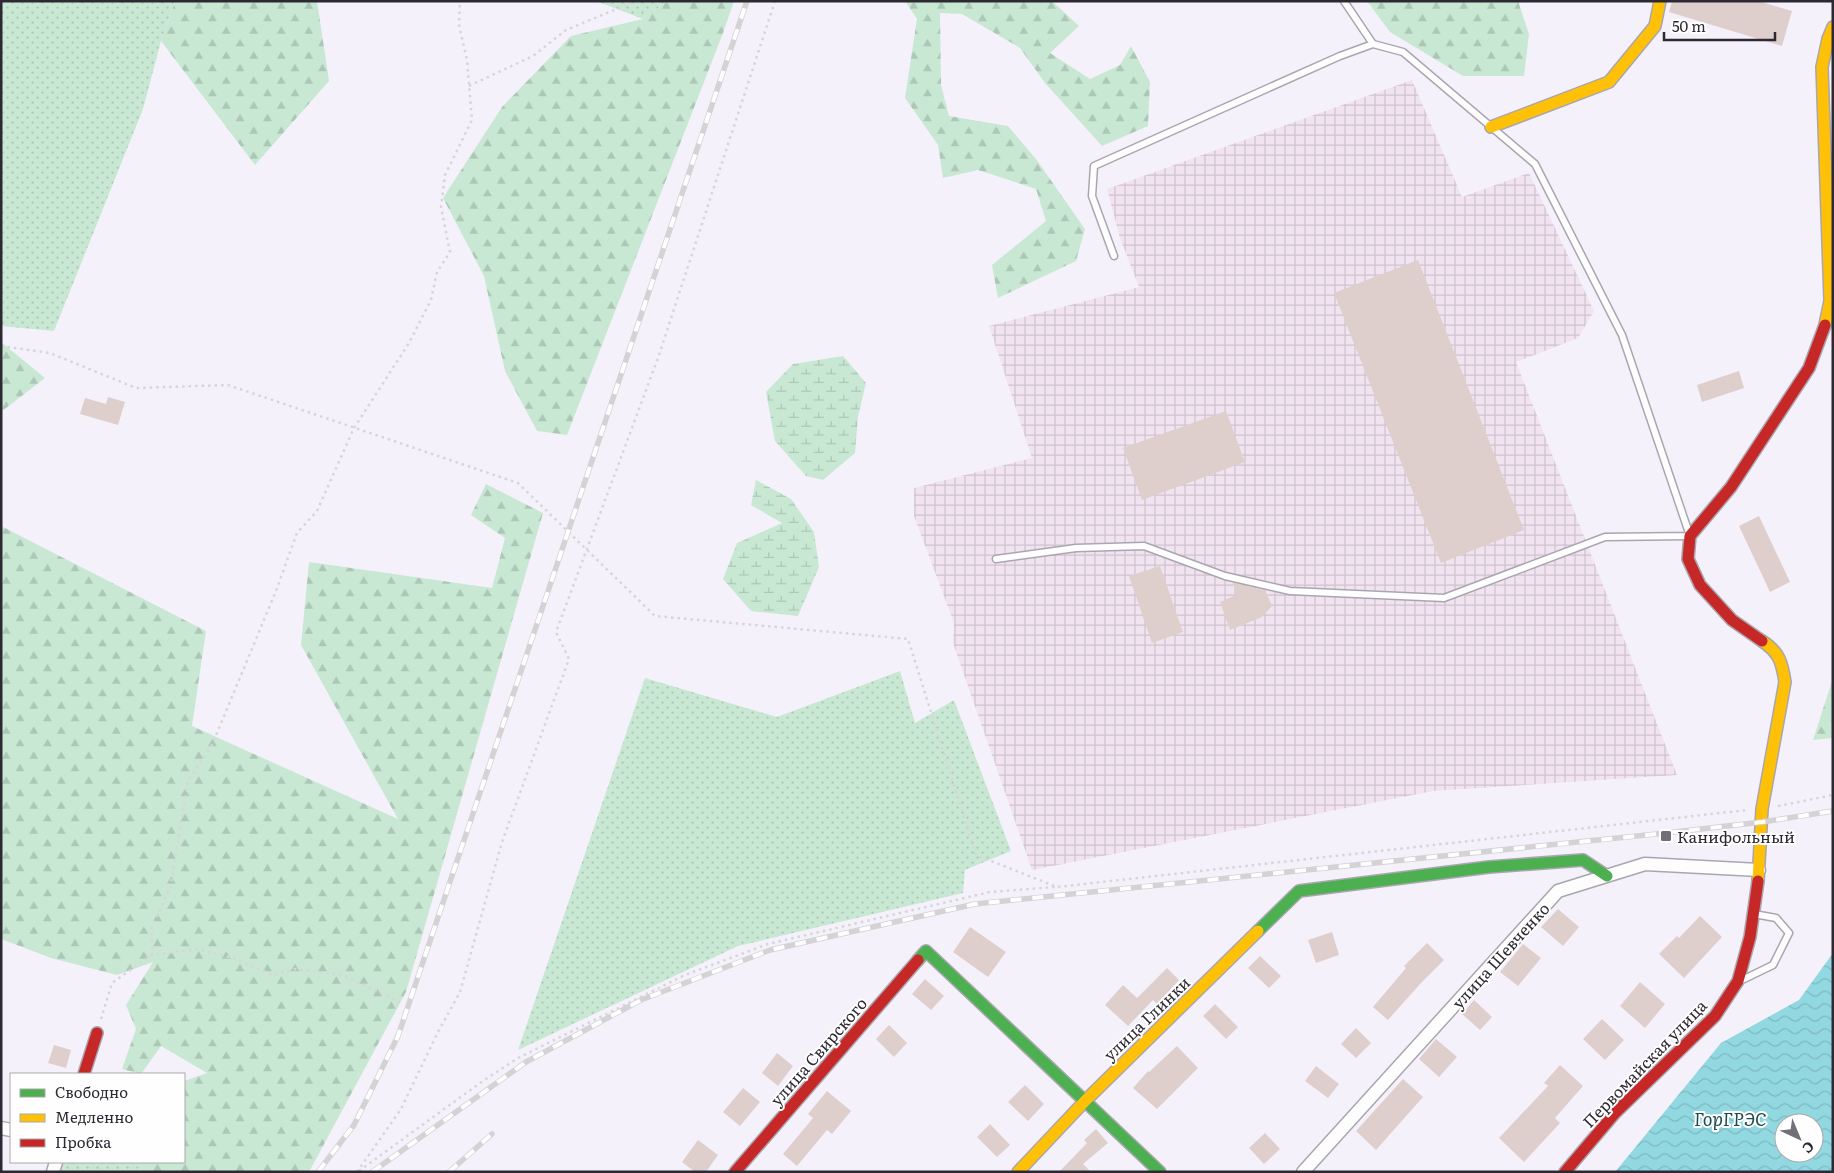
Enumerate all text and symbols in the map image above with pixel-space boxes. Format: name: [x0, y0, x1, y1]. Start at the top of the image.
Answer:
scale bar: [1664, 10, 1775, 42]
text: 50 m: [1672, 14, 1706, 37]
place label: Канифольный: [1677, 824, 1795, 848]
marker: Канифольный: [1659, 829, 1673, 843]
street label: улица Шевченко: [1446, 896, 1554, 1014]
street label: улица Глинки: [1097, 970, 1195, 1066]
street label: улица Свирского: [764, 991, 872, 1111]
street label: Первомайская улица: [1576, 993, 1712, 1132]
legend: [10, 1073, 185, 1163]
text: Свободно: [55, 1080, 128, 1103]
text: Медленно: [55, 1105, 133, 1128]
water label: ГорГРЭС: [1694, 1105, 1766, 1132]
north arrow: [1774, 1113, 1824, 1163]
text: Пробка: [55, 1130, 112, 1153]
text: С: [1798, 1137, 1819, 1159]

